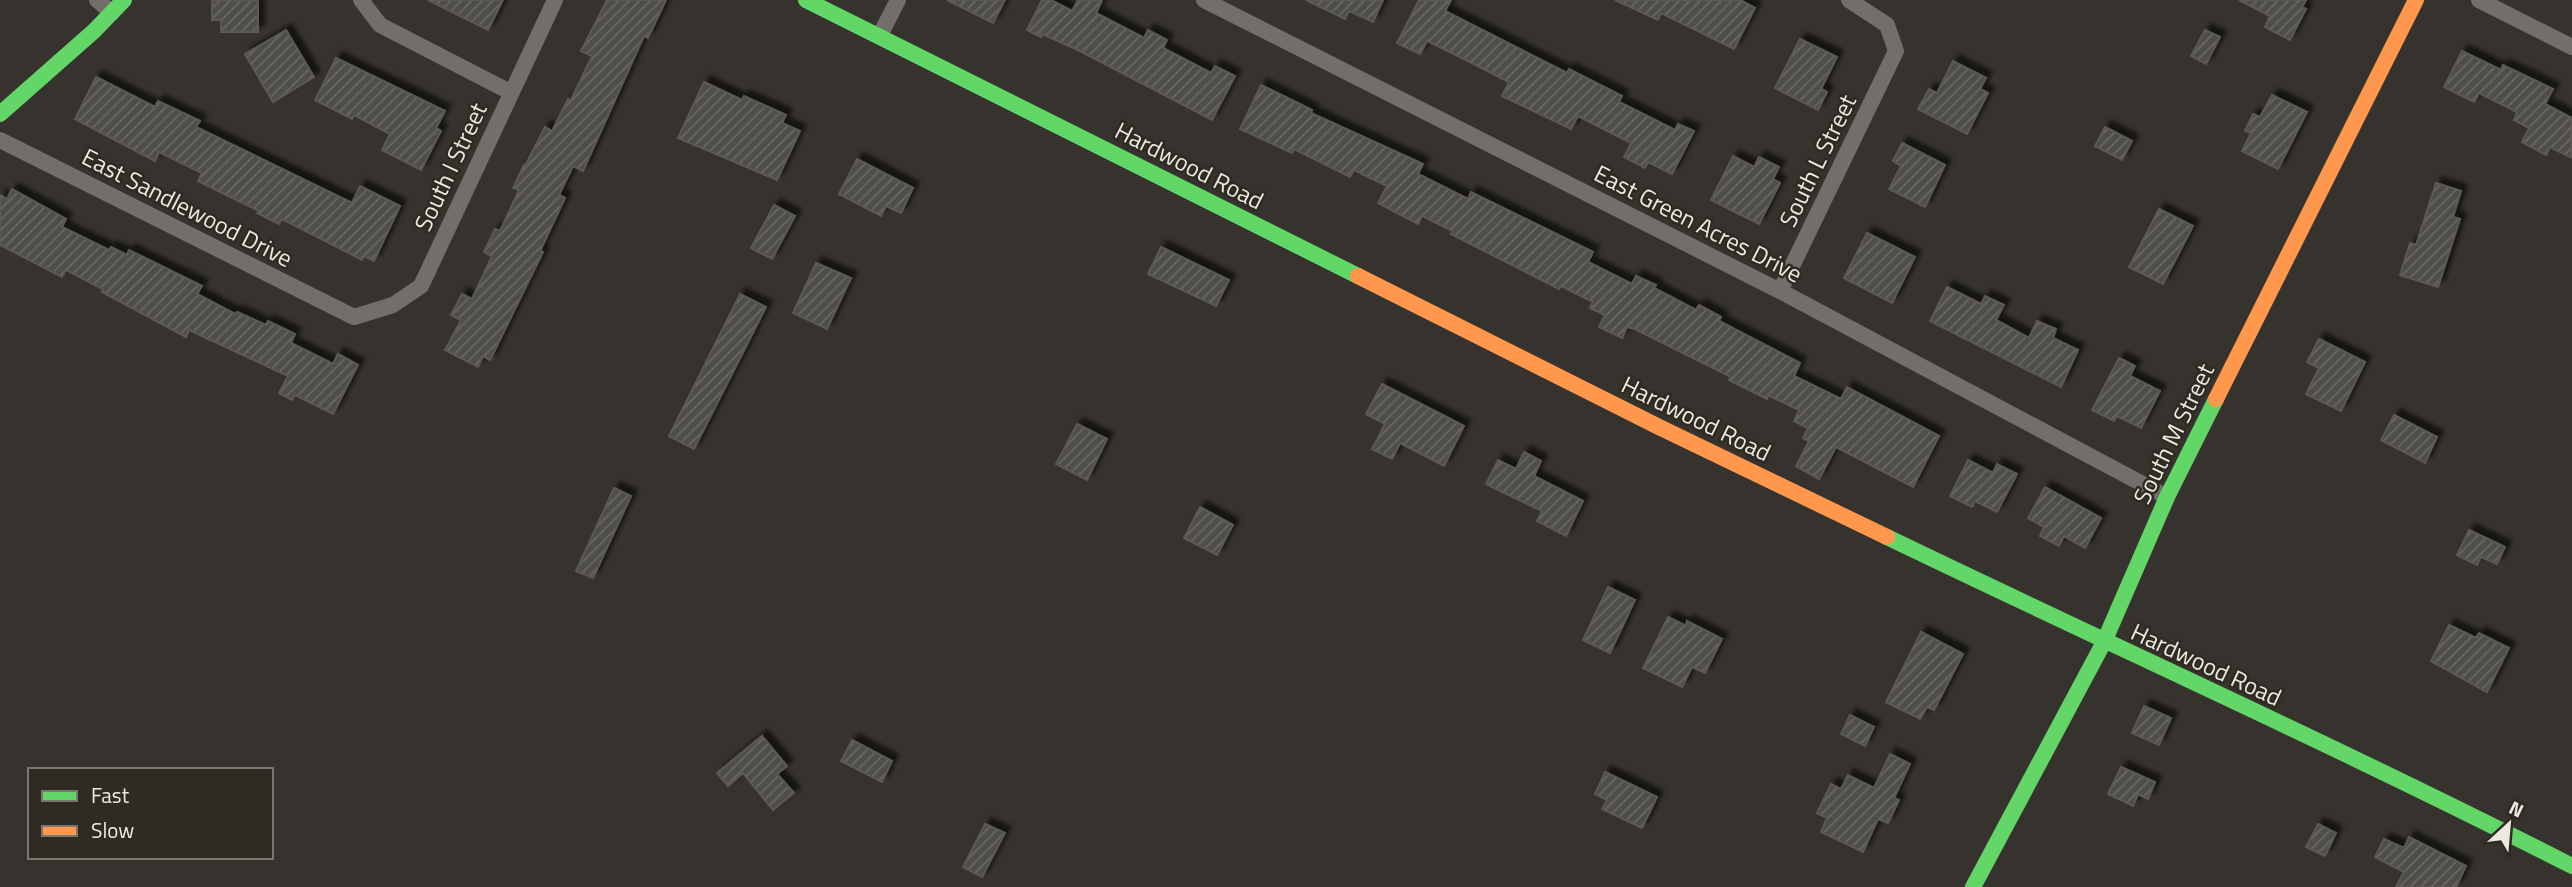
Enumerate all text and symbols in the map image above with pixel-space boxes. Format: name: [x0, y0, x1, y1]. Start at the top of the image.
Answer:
street label: South L Street: [1769, 88, 1865, 233]
street label: South I Street: [405, 96, 496, 237]
street label: Hardwood Road: [1109, 112, 1270, 218]
street label: East Sandlewood Drive: [76, 138, 299, 276]
street label: East Green Acres Drive: [1588, 155, 1809, 291]
street label: South M Street: [2124, 357, 2223, 510]
street label: Hardwood Road: [1616, 366, 1777, 470]
street label: Hardwood Road: [2125, 613, 2288, 715]
legend: [28, 768, 273, 859]
text: Fast: [91, 779, 130, 811]
north arrow: [2474, 789, 2544, 859]
text: N: [2504, 792, 2529, 824]
text: Slow: [91, 814, 134, 846]

